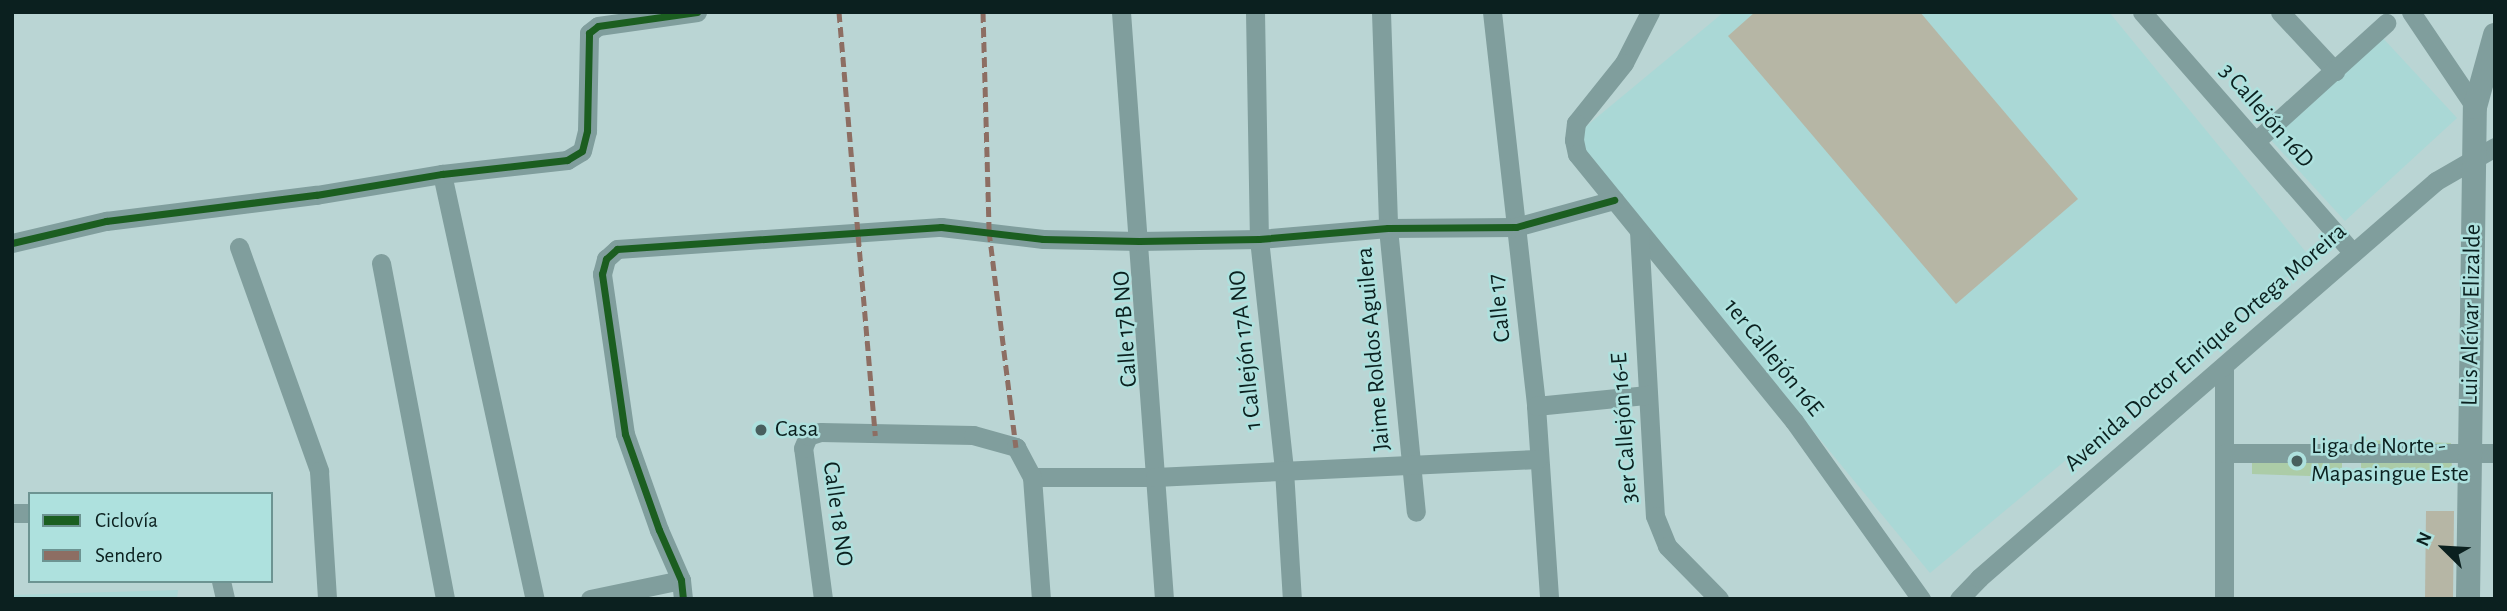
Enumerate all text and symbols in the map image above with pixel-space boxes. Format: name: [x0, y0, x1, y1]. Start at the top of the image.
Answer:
street label: 3 Callejón 16D: [2213, 58, 2319, 174]
street label: Avenida Doctor Enrique Ortega Moreira: [2059, 218, 2353, 478]
street label: Luis Alcívar Elizalde: [2456, 224, 2488, 406]
street label: Jaime Roldos Aguilera: [1351, 246, 1397, 452]
street label: 1 Callejón 17A NO: [1223, 269, 1269, 431]
street label: Calle 17B NO: [1108, 270, 1144, 388]
street label: Calle 17: [1482, 272, 1518, 344]
street label: 1er Callejón 16E: [1717, 293, 1829, 423]
street label: 3er Callejón 16-E: [1605, 352, 1645, 504]
place label: Casa: [775, 416, 819, 444]
marker: Casa: [753, 422, 769, 438]
place label: Liga de Norte - Mapasingue Este: [2311, 433, 2469, 489]
marker: Liga de Norte - Mapasingue Este: [2289, 453, 2305, 469]
street label: Calle 18 NO: [815, 460, 859, 568]
legend: [28, 492, 273, 583]
text: Ciclovía: [95, 510, 158, 531]
north arrow: [2409, 513, 2479, 583]
text: N: [2413, 529, 2436, 549]
text: Sendero: [95, 545, 163, 566]

